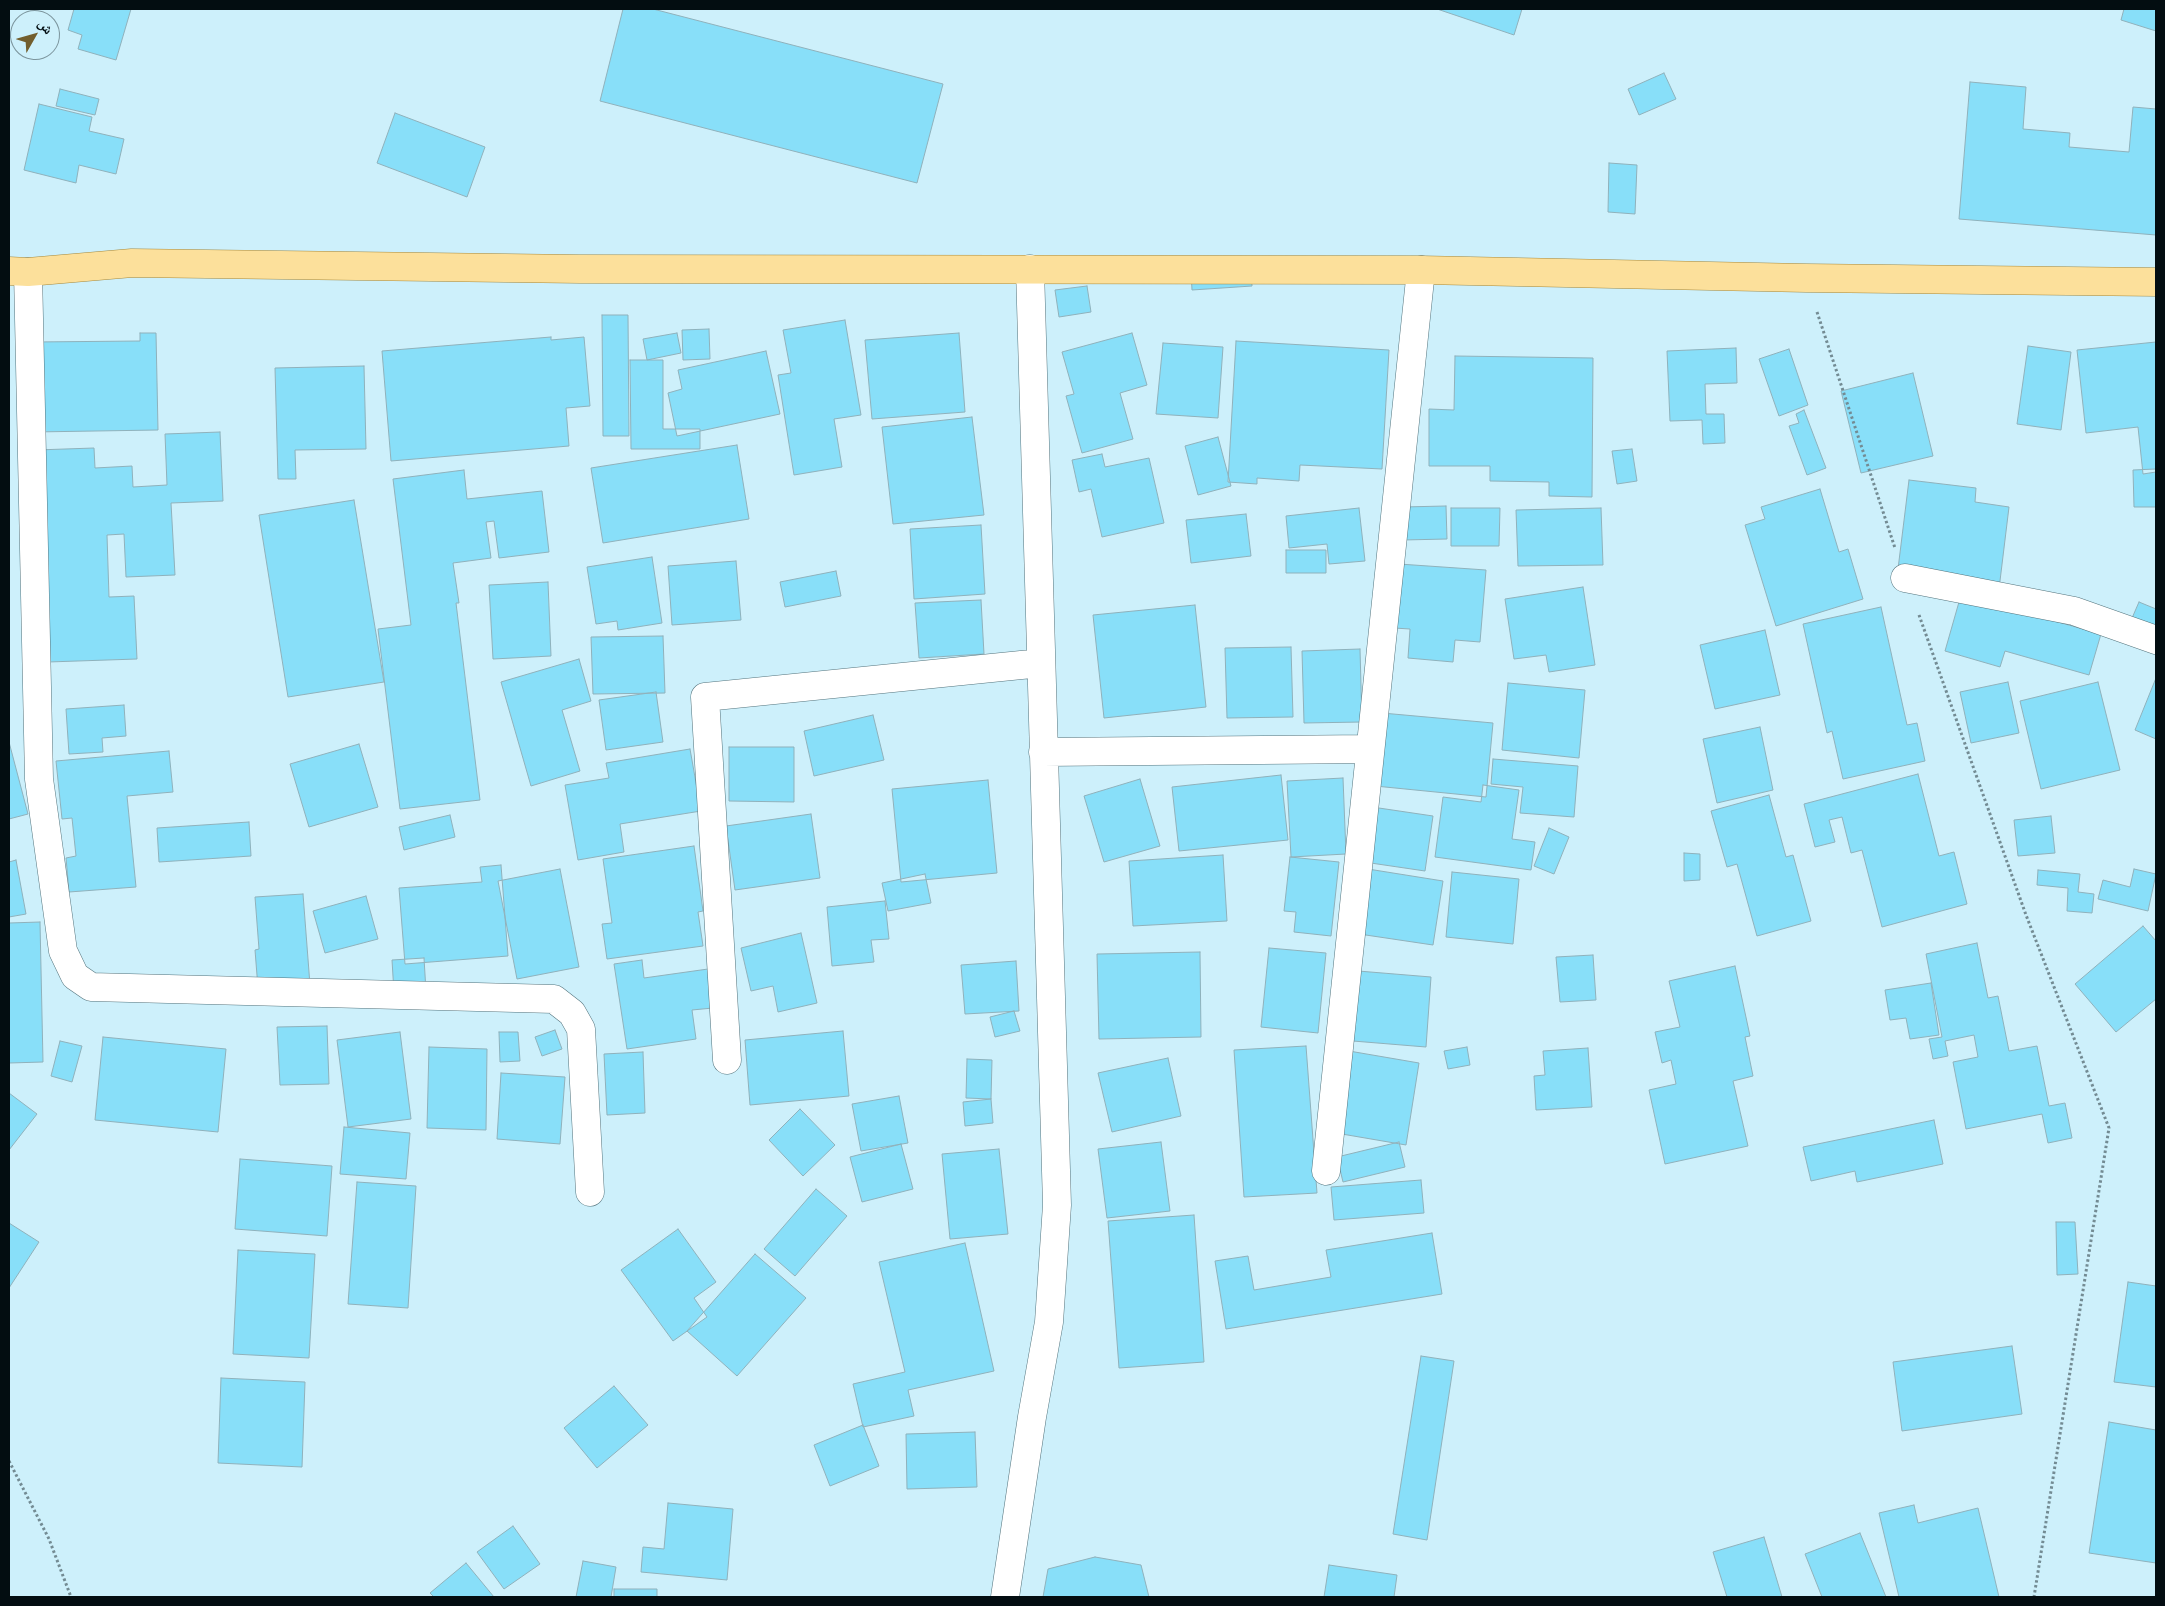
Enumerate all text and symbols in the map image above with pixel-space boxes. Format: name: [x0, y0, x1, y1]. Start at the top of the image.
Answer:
north arrow: [10, 10, 60, 60]
text: ش: [34, 15, 58, 38]

